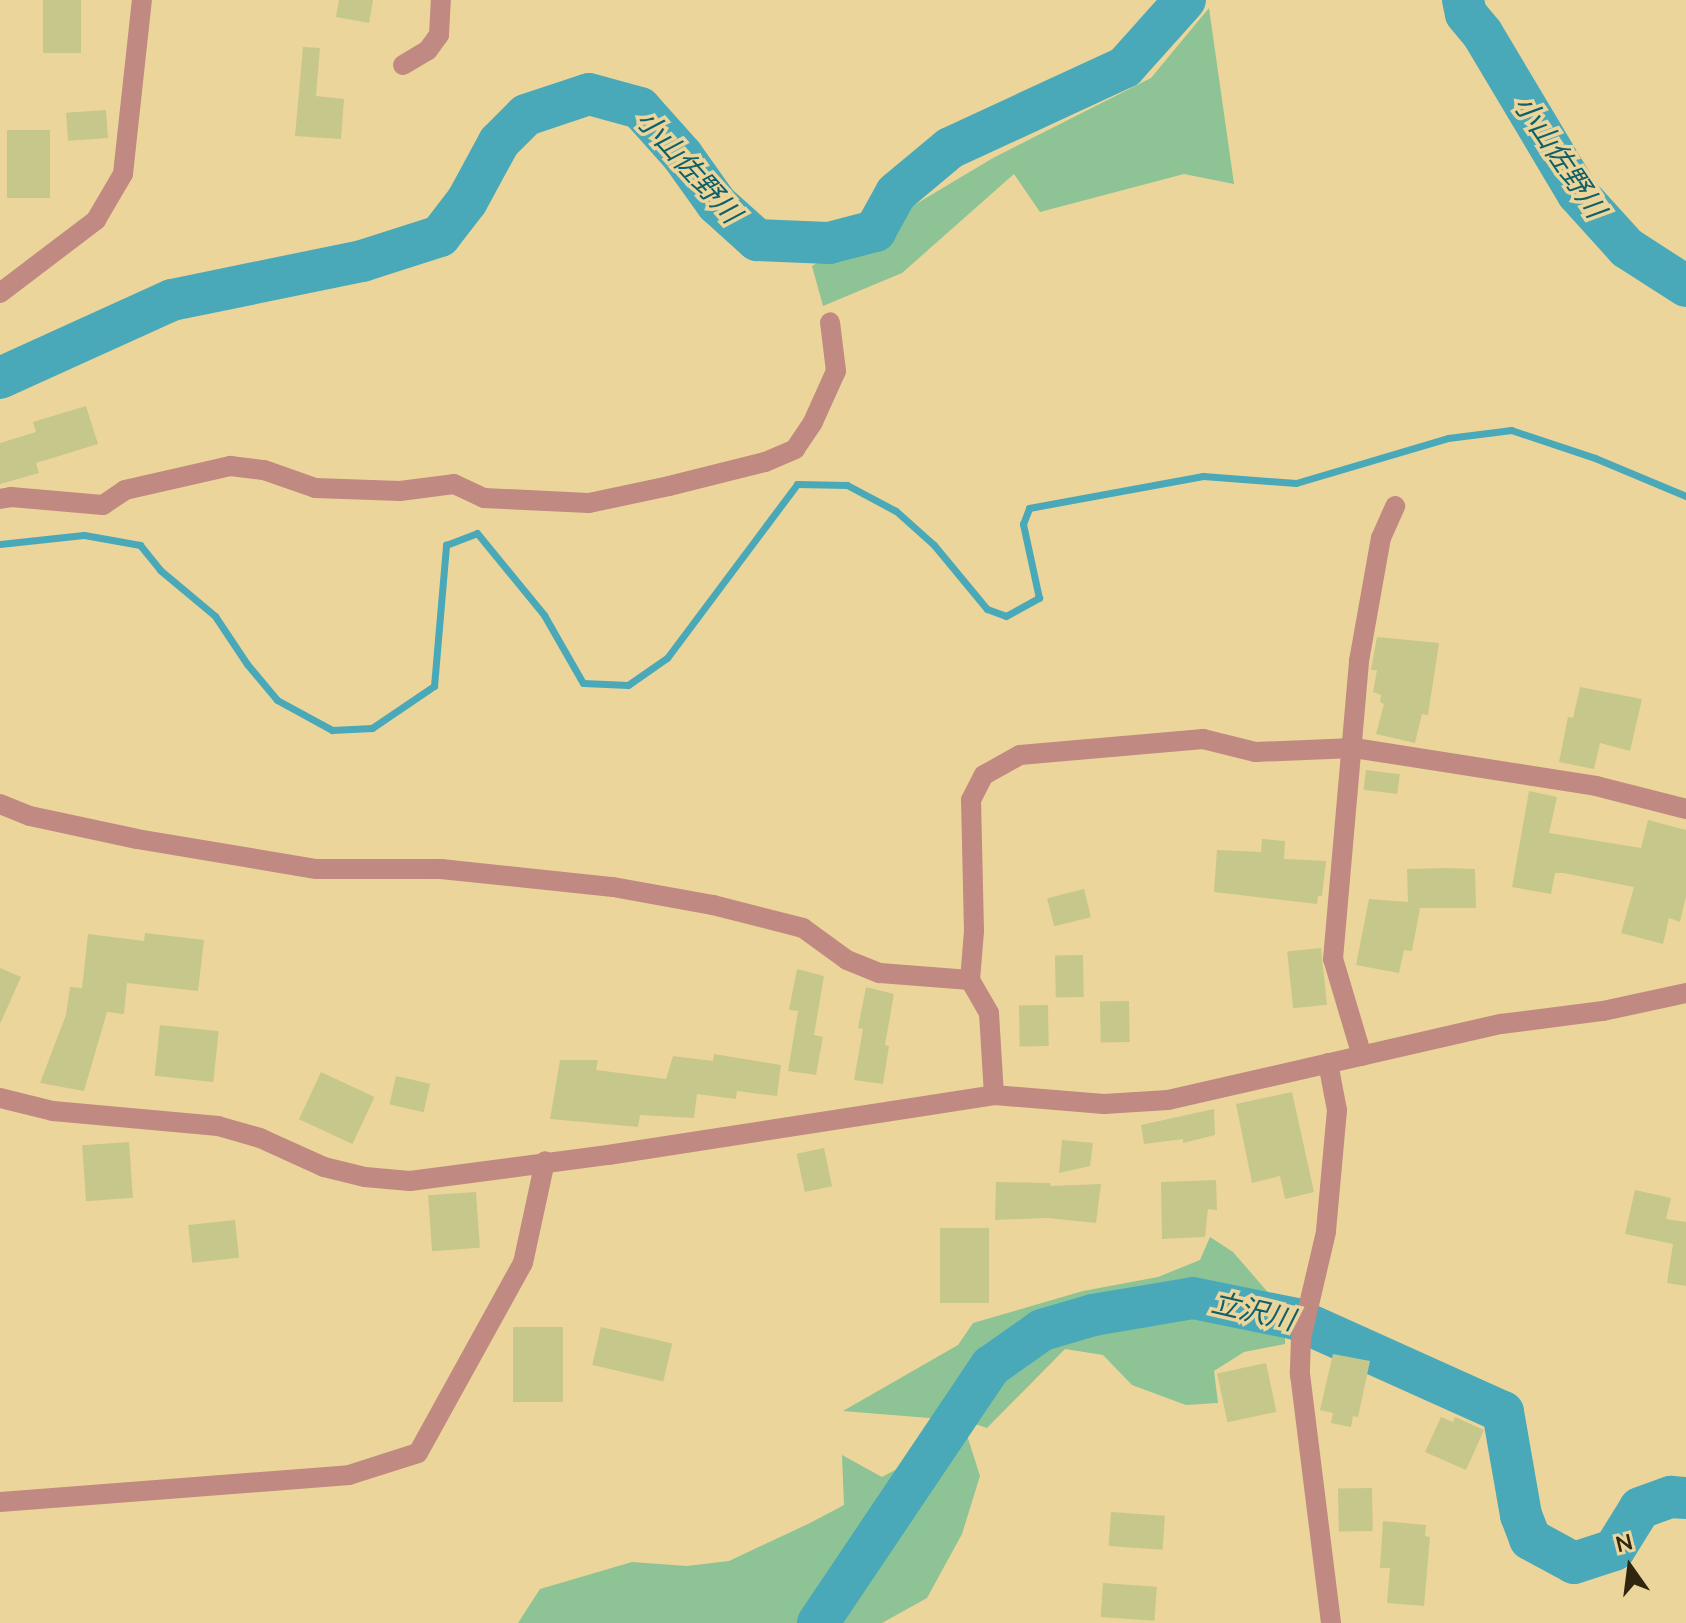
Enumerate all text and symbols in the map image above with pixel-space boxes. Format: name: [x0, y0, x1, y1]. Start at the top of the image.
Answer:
water label: 小山佐野川: [1506, 90, 1612, 224]
water label: 小山佐野川: [629, 104, 747, 230]
water label: 立沢川: [1208, 1286, 1298, 1338]
north arrow: [1590, 1527, 1670, 1607]
text: N: [1613, 1527, 1636, 1560]

